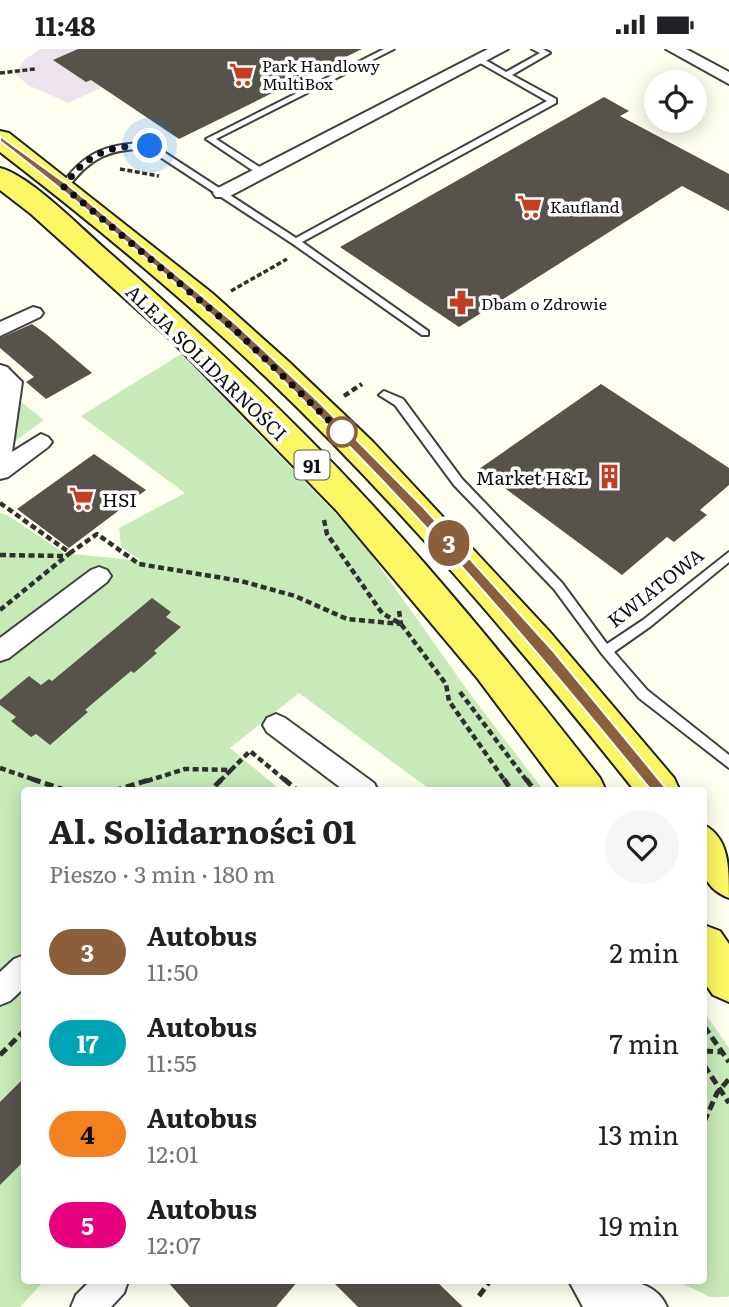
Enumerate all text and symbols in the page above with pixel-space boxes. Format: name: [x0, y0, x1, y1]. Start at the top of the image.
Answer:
text: 11:48: [35, 5, 96, 44]
place label: Park Handlowy MultiBox: [262, 53, 381, 95]
supermarket icon: Park Handlowy MultiBox: [228, 60, 256, 88]
map controls: [644, 70, 707, 133]
button: locate: [644, 70, 707, 133]
your location: [132, 128, 167, 163]
supermarket icon: Kaufland: [516, 192, 544, 220]
place label: Kaufland: [550, 194, 620, 218]
street label: ALEJA SOLIDARNOŚCI: [120, 277, 294, 447]
pharmacy icon: Dbam o Zdrowie: [447, 289, 475, 317]
place label: Dbam o Zdrowie: [481, 291, 607, 315]
unlabelled marker: [327, 417, 357, 447]
road number: 91: [294, 451, 330, 479]
place label: Market H&L: [476, 463, 589, 491]
building icon: Market H&L: [595, 463, 623, 491]
supermarket icon: HSI: [68, 485, 96, 513]
place label: HSI: [102, 485, 137, 513]
line badge: 3: [426, 520, 472, 566]
text: 3: [442, 525, 456, 560]
street label: KWIATOWA: [601, 540, 709, 634]
text: Al. Solidarności 01: [49, 805, 356, 854]
button: heart: [605, 810, 679, 884]
text: Pieszo · 3 min · 180 m: [49, 856, 275, 890]
text: Autobus: [147, 915, 257, 954]
text: 2 min: [610, 932, 679, 971]
text: 3: [81, 934, 94, 969]
text: 11:50: [147, 954, 198, 988]
text: Autobus: [147, 1006, 257, 1045]
text: 7 min: [610, 1023, 679, 1062]
text: 17: [76, 1025, 99, 1060]
text: 11:55: [147, 1045, 197, 1079]
text: Autobus: [147, 1097, 257, 1136]
text: 13 min: [598, 1114, 679, 1153]
text: 4: [80, 1116, 95, 1151]
text: 12:01: [147, 1136, 198, 1170]
text: Autobus: [147, 1188, 257, 1227]
text: 19 min: [599, 1205, 679, 1244]
text: 5: [81, 1207, 94, 1242]
text: 12:07: [147, 1227, 201, 1261]

